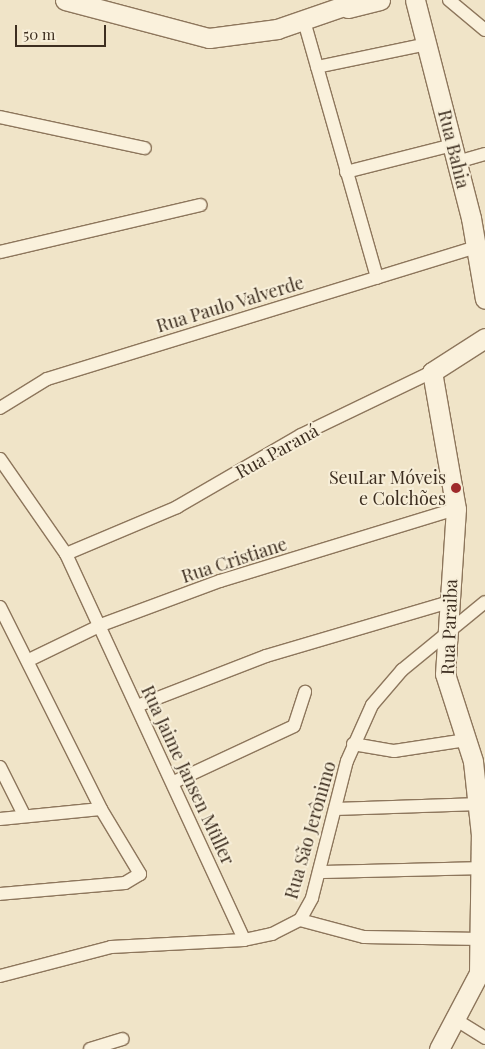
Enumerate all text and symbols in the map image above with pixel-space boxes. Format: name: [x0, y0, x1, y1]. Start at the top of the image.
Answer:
scale bar: [18, 15, 109, 47]
text: 50 m: [23, 24, 55, 44]
street label: Rua Bahia: [434, 107, 474, 191]
street label: Rua Paulo Valverde: [153, 271, 307, 337]
street label: Rua Paraná: [232, 419, 322, 483]
place label: SeuLar Móveis e Colchões: [329, 467, 446, 509]
marker: SeuLar Móveis e Colchões: [450, 482, 462, 494]
street label: Rua Cristiane: [178, 533, 290, 587]
street label: Rua Paraiba: [437, 579, 461, 675]
street label: Rua Jaime Jansen Müller: [137, 682, 239, 868]
street label: Rua São Jerônimo: [280, 758, 340, 902]

